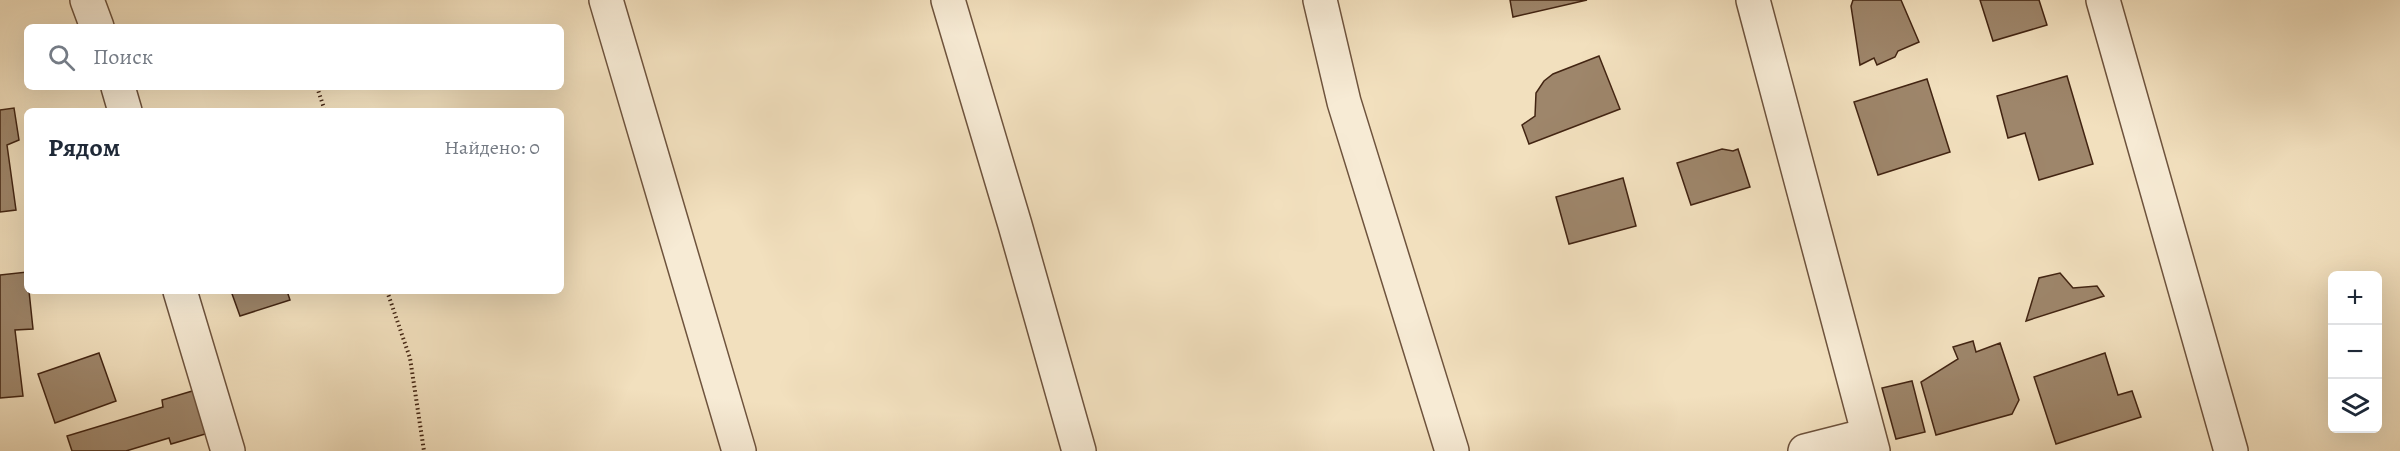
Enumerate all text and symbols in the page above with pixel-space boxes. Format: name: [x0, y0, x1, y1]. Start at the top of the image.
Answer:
search box: [24, 24, 564, 90]
icon: search: [45, 41, 78, 74]
text: Поиск: [93, 42, 153, 72]
text: Рядом: [48, 130, 120, 165]
text: Найдено: 0: [444, 134, 540, 161]
map controls: [2328, 271, 2382, 433]
button: +: [2328, 271, 2382, 325]
button: −: [2328, 325, 2382, 379]
button: layers: [2328, 379, 2382, 433]

